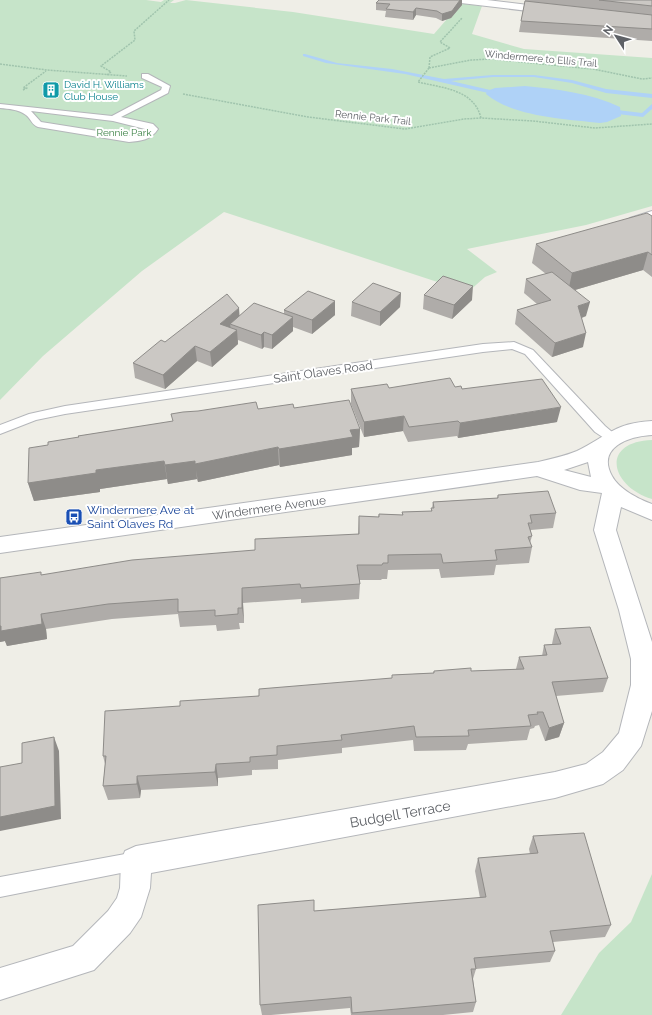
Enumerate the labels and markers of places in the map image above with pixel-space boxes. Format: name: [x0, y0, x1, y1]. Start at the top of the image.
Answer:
place label: David H. Williams Club House: [64, 79, 144, 102]
building icon: David H. Williams Club House: [41, 80, 61, 100]
place label: Windermere Ave at Saint Olaves Rd: [87, 503, 194, 531]
bus stop icon: Windermere Ave at Saint Olaves Rd: [64, 507, 84, 527]

